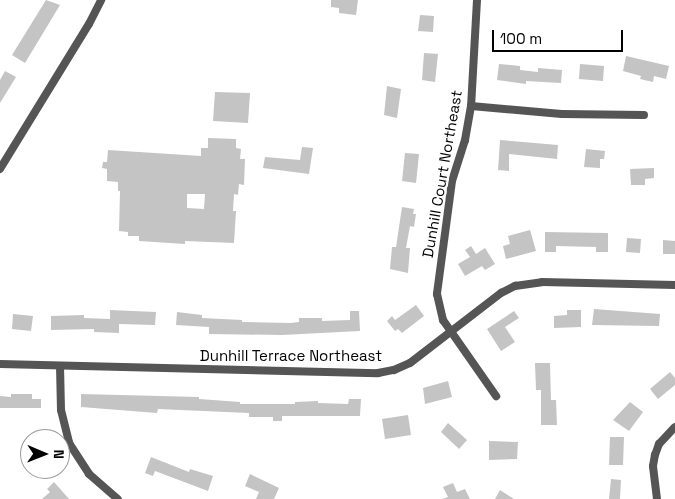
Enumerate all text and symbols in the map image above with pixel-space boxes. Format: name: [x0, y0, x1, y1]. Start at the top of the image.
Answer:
scale bar: [495, 20, 626, 52]
text: 100 m: [500, 29, 542, 48]
street label: Dunhill Court Northeast: [418, 89, 466, 259]
street label: Dunhill Terrace Northeast: [200, 347, 382, 365]
north arrow: [20, 429, 70, 479]
text: N: [50, 449, 68, 459]

